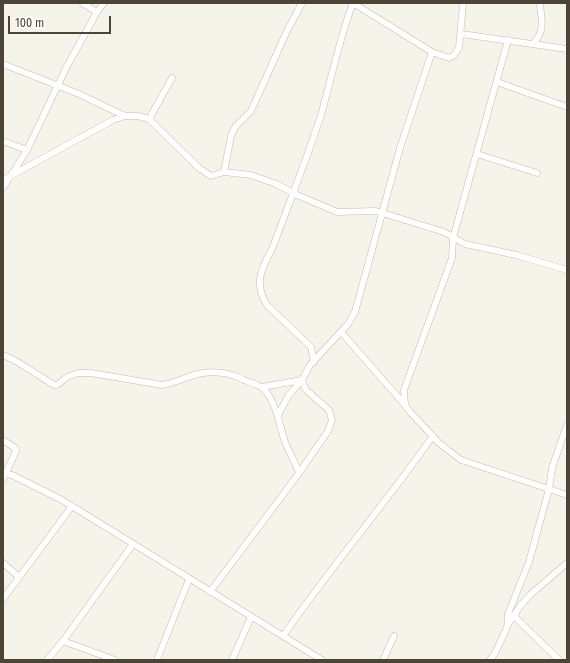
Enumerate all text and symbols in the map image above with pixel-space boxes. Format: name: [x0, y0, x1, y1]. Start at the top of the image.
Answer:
scale bar: [10, 8, 113, 34]
text: 100 m: [15, 16, 44, 30]

